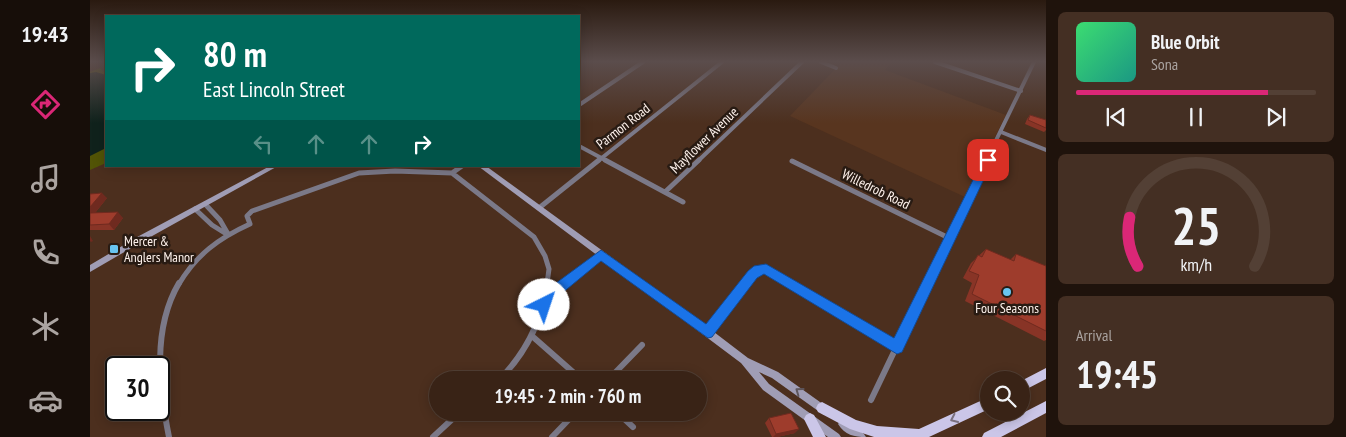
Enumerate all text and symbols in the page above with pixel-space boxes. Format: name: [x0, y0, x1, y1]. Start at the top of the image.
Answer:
text: 19:43: [21, 20, 69, 48]
text: Blue Orbit: [1151, 30, 1220, 54]
text: 80 m: [203, 31, 267, 77]
icon: right: [120, 35, 185, 100]
text: Sona: [1151, 54, 1178, 74]
text: East Lincoln Street: [203, 75, 345, 103]
icon: directions: [28, 87, 63, 122]
street label: Parmon Road: [592, 99, 654, 153]
street label: Mayflower Avenue: [666, 103, 742, 177]
icon: previous: [1102, 103, 1130, 131]
icon: pause: [1182, 103, 1210, 131]
icon: next: [1262, 103, 1290, 131]
icon: left: [249, 130, 277, 158]
icon: ahead: [302, 130, 330, 158]
icon: ahead: [355, 130, 383, 158]
icon: right: [408, 130, 436, 158]
pin: [967, 139, 1009, 181]
icon: arrive: [974, 146, 1002, 174]
icon: music: [28, 161, 63, 196]
street label: Willedrob Road: [839, 165, 913, 213]
text: 25: [1171, 192, 1221, 259]
place label: Mercer & Anglers Manor: [124, 232, 194, 266]
icon: phone: [28, 235, 63, 270]
marker: Mercer & Anglers Manor: [108, 243, 120, 255]
text: km/h: [1180, 253, 1212, 276]
position arrow: [517, 278, 569, 330]
marker: Four Seasons: [1001, 286, 1013, 298]
place label: Four Seasons: [975, 299, 1039, 317]
icon: climate: [28, 309, 63, 344]
text: Arrival: [1076, 325, 1112, 345]
text: 19:45: [1076, 349, 1158, 398]
speed limit sign: 30: [105, 356, 170, 421]
map controls: [980, 371, 1030, 421]
button: search: [980, 371, 1030, 421]
icon: car: [28, 383, 63, 418]
text: 19:45 · 2 min · 760 m: [495, 384, 641, 408]
one-way arrow: [795, 388, 804, 398]
one-way arrow: [950, 413, 959, 423]

